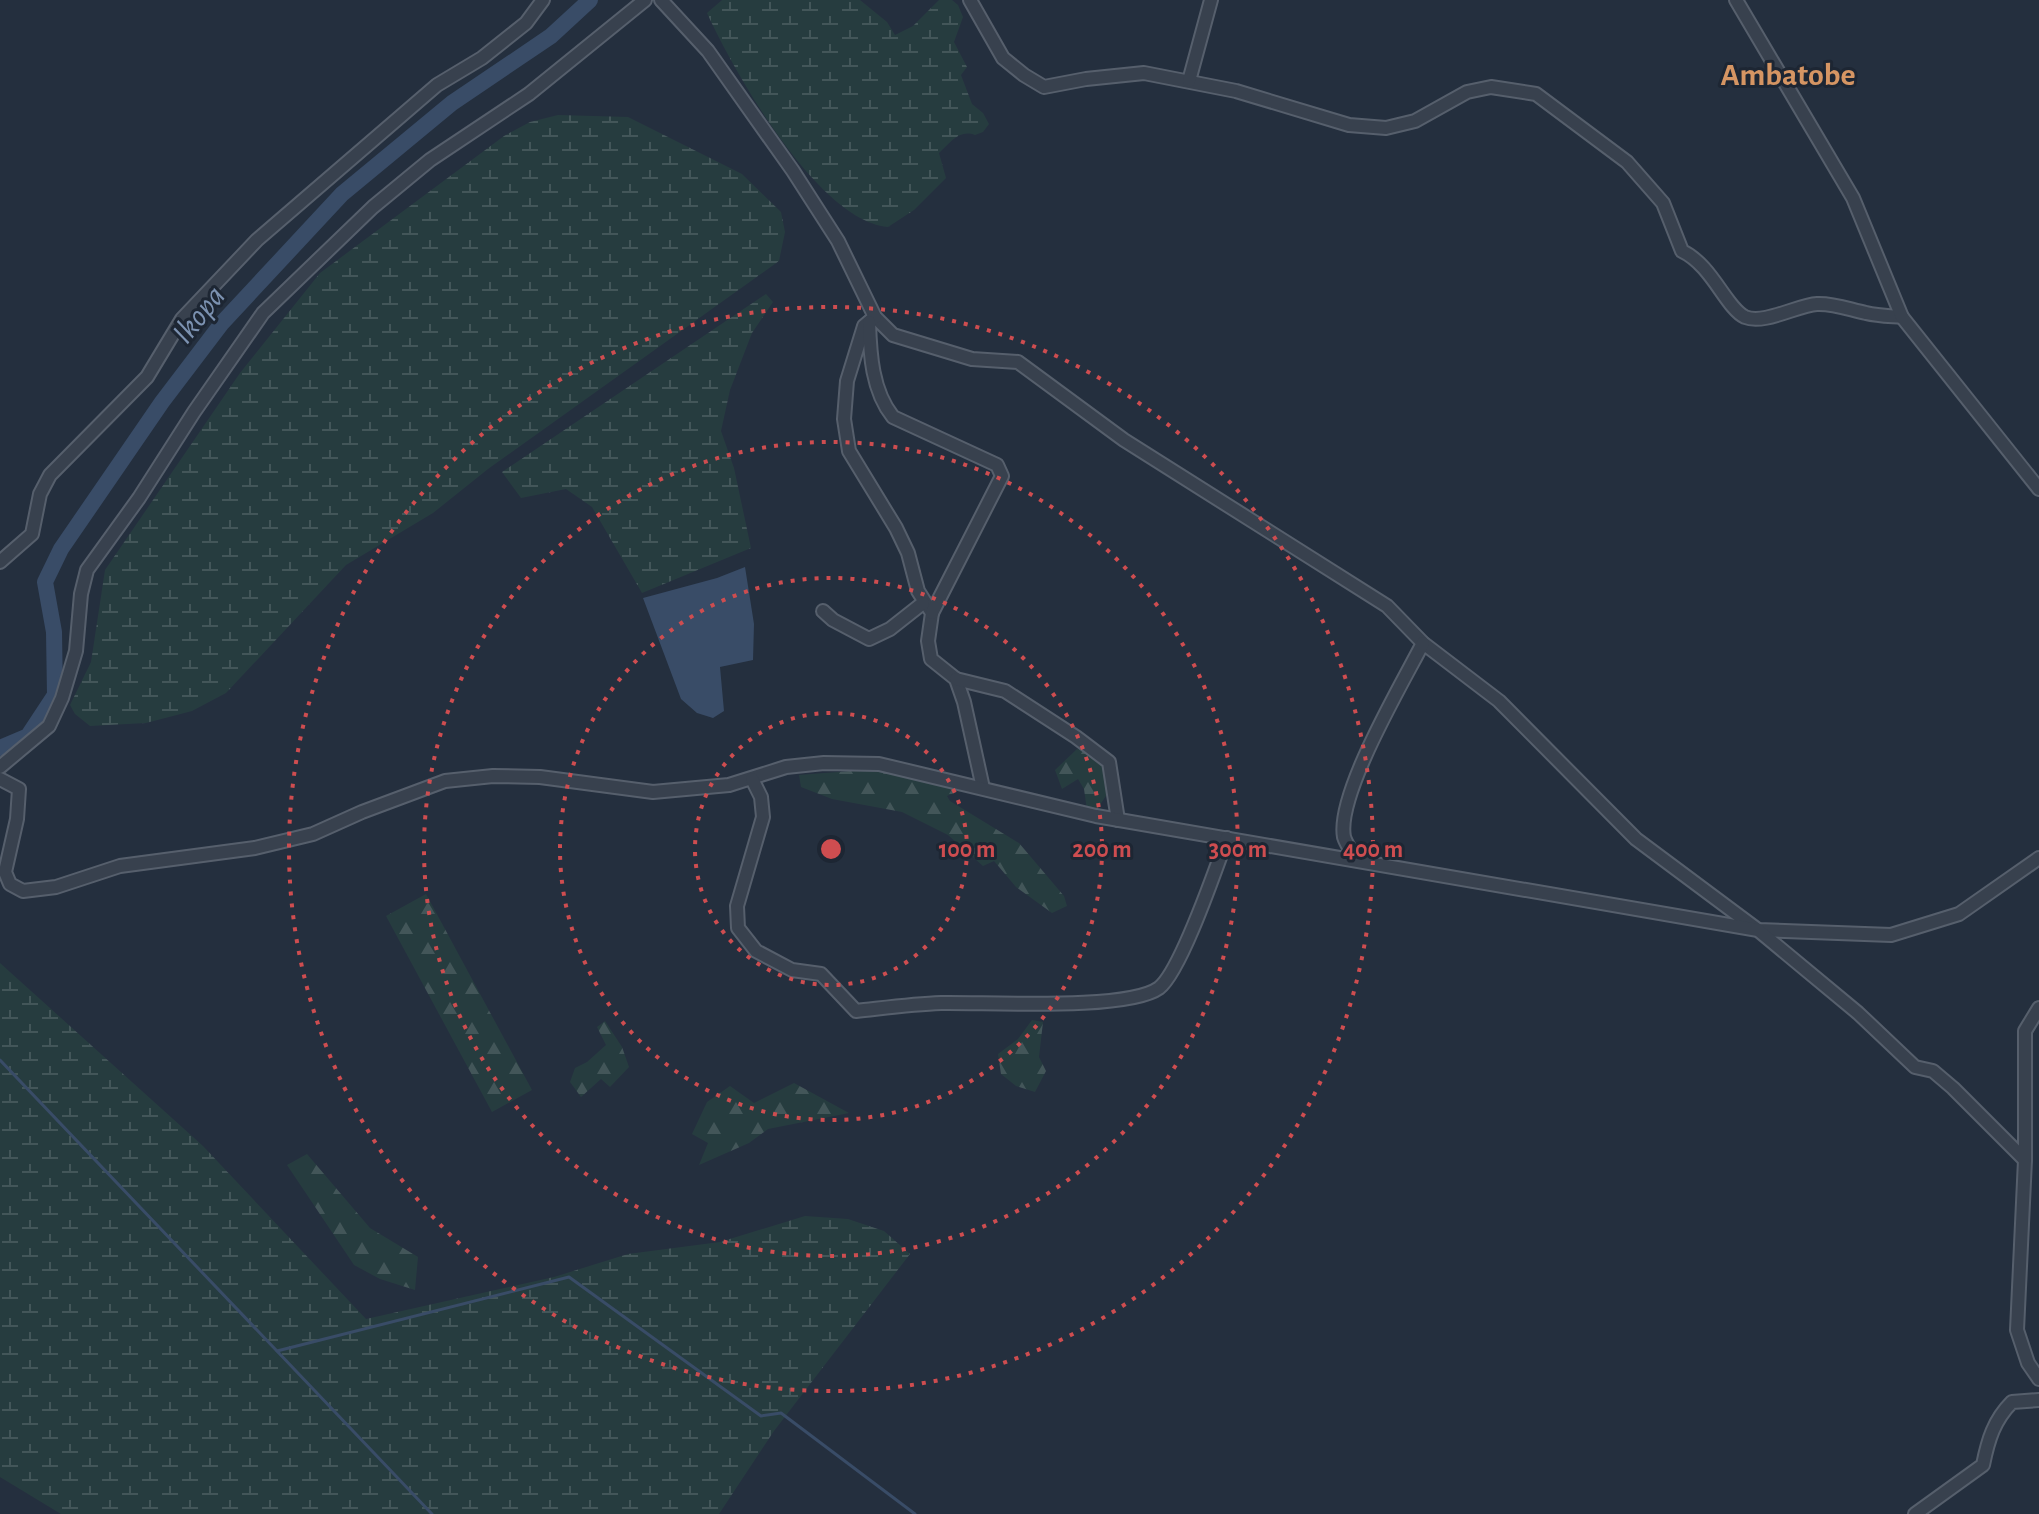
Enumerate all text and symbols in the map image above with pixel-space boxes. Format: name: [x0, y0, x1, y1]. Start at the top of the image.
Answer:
district label: Ambatobe: [1720, 59, 1856, 91]
water label: Ikopa: [166, 280, 232, 350]
centre of rings: [817, 835, 845, 863]
text: 100 m: [939, 838, 995, 862]
text: 200 m: [1072, 838, 1132, 862]
text: 300 m: [1209, 838, 1267, 862]
text: 400 m: [1343, 838, 1403, 862]

